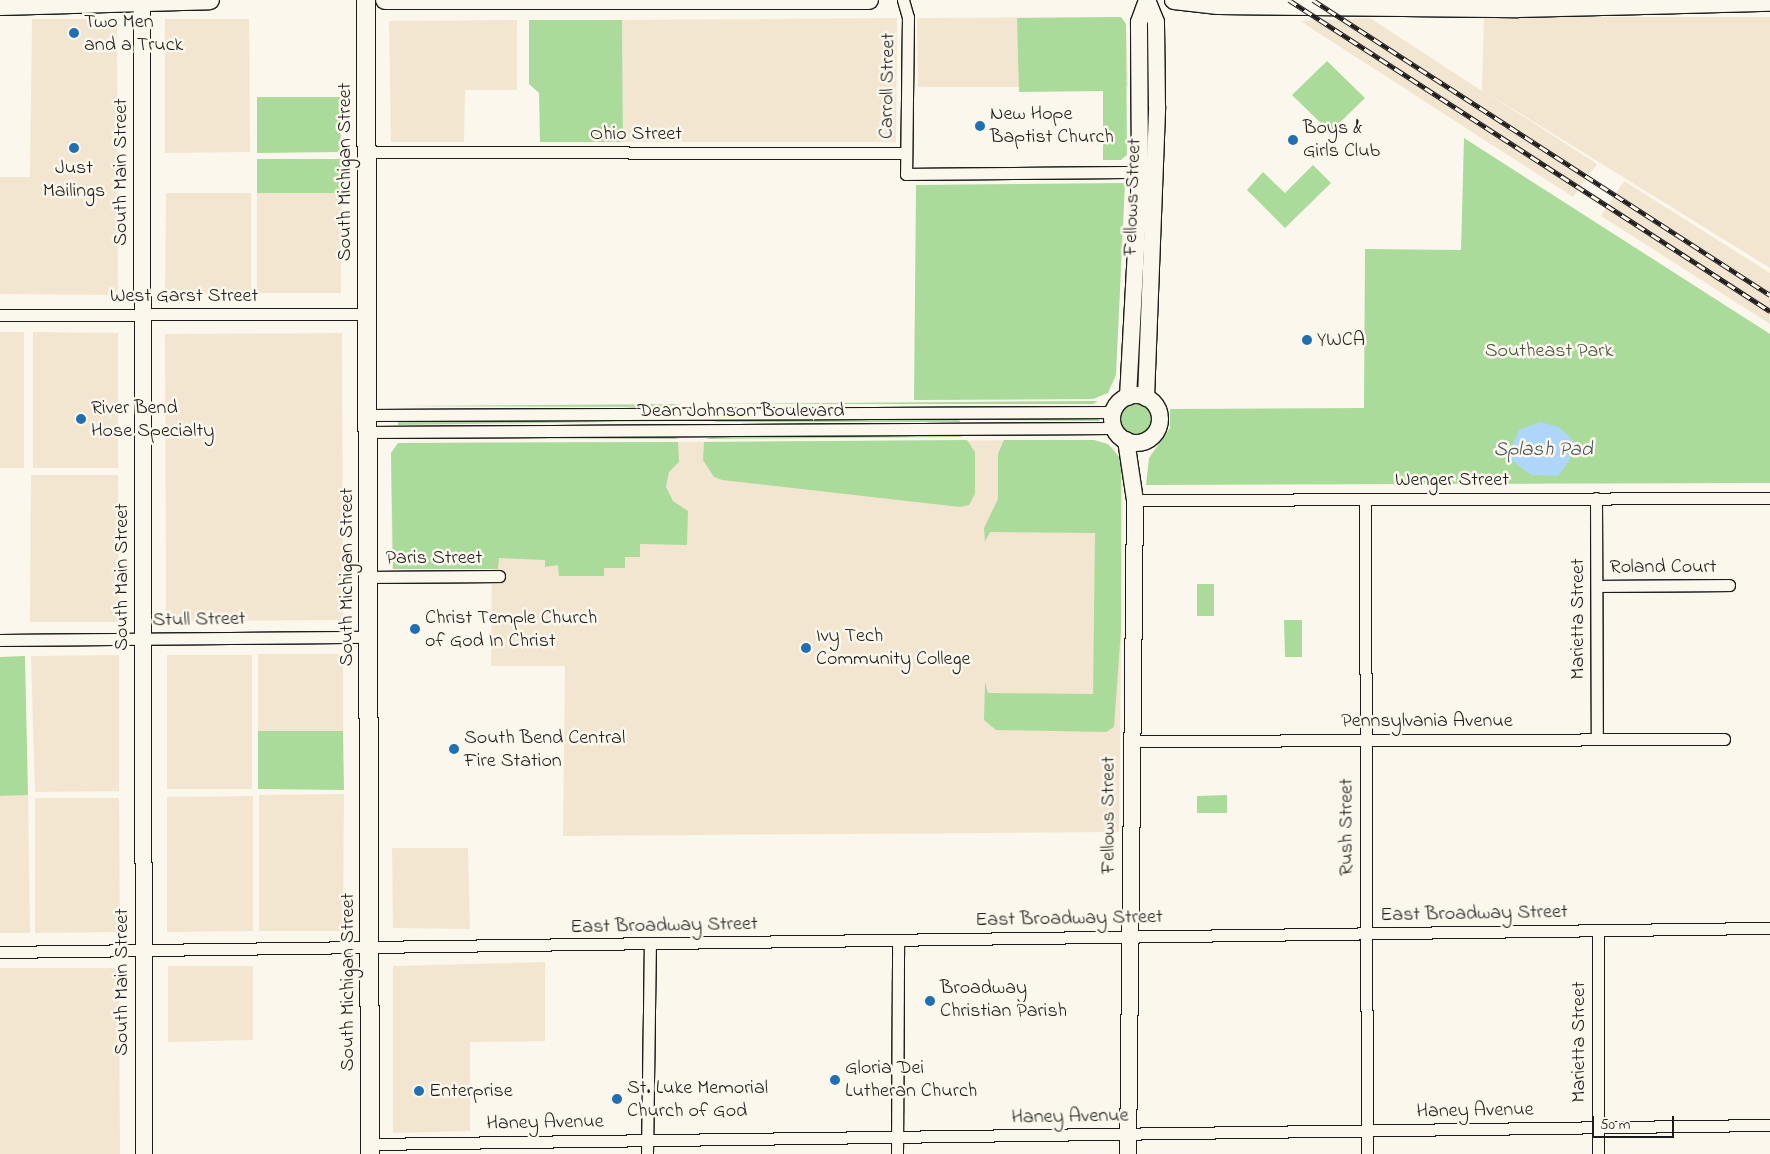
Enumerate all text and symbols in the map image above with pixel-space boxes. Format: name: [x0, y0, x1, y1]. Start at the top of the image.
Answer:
place label: Two Men and a Truck: [84, 10, 183, 57]
marker: Two Men and a Truck: [68, 27, 80, 39]
street label: Carroll Street: [875, 33, 901, 139]
street label: South Michigan Street: [333, 83, 357, 261]
street label: South Main Street: [109, 98, 133, 246]
place label: New Hope Baptist Church: [990, 102, 1114, 149]
place label: Boys & Girls Club: [1303, 116, 1380, 163]
marker: New Hope Baptist Church: [974, 120, 986, 132]
street label: Ohio Street: [590, 122, 682, 146]
marker: Boys & Girls Club: [1287, 134, 1299, 146]
street label: Fellows Street: [1119, 138, 1147, 256]
marker: Just Mailings: [68, 142, 80, 154]
place label: Just Mailings: [43, 156, 105, 203]
street label: West Garst Street: [110, 284, 258, 308]
place label: YWCA: [1317, 328, 1365, 352]
marker: YWCA: [1301, 334, 1313, 346]
park label: Southeast Park: [1485, 339, 1613, 363]
place label: River Bend Hose Specialty: [91, 396, 214, 443]
street label: Dean Johnson Boulevard: [637, 399, 845, 423]
marker: River Bend Hose Specialty: [75, 413, 87, 425]
water label: Splash Pad: [1493, 437, 1593, 463]
street label: Wenger Street: [1395, 468, 1509, 492]
street label: South Michigan Street: [335, 488, 359, 666]
street label: South Main Street: [110, 503, 134, 651]
street label: Paris Street: [386, 546, 482, 570]
street label: Roland Court: [1610, 555, 1716, 579]
street label: Marietta Street: [1566, 558, 1590, 680]
place label: Christ Temple Church of God In Christ: [425, 606, 597, 653]
street label: Stull Street: [152, 607, 246, 633]
marker: Christ Temple Church of God In Christ: [409, 623, 421, 635]
place label: Ivy Tech Community College: [816, 624, 971, 671]
marker: Ivy Tech Community College: [800, 642, 812, 654]
street label: Pennsylvania Avenue: [1341, 709, 1513, 733]
place label: South Bend Central Fire Station: [464, 726, 625, 773]
marker: South Bend Central Fire Station: [448, 743, 460, 755]
street label: Fellows Street: [1097, 756, 1121, 874]
street label: Rush Street: [1335, 778, 1359, 876]
street label: South Michigan Street: [336, 893, 360, 1071]
street label: East Broadway Street: [1380, 900, 1568, 928]
street label: East Broadway Street: [975, 905, 1163, 933]
street label: South Main Street: [110, 908, 134, 1056]
street label: East Broadway Street: [570, 912, 758, 940]
place label: Broadway Christian Parish: [940, 977, 1067, 1024]
street label: Marietta Street: [1567, 981, 1591, 1103]
marker: Broadway Christian Parish: [924, 995, 936, 1007]
place label: Gloria Dei Lutheran Church: [845, 1056, 977, 1103]
marker: Gloria Dei Lutheran Church: [829, 1074, 841, 1086]
place label: St. Luke Memorial Church of God: [627, 1076, 768, 1123]
place label: Enterprise: [429, 1079, 513, 1103]
marker: Enterprise: [413, 1085, 425, 1097]
marker: St. Luke Memorial Church of God: [611, 1093, 623, 1105]
street label: Haney Avenue: [1416, 1098, 1534, 1124]
street label: Haney Avenue: [1011, 1104, 1129, 1130]
scale bar: [1595, 1106, 1678, 1138]
street label: Haney Avenue: [486, 1110, 604, 1136]
text: 50 m: [1600, 1114, 1630, 1136]

